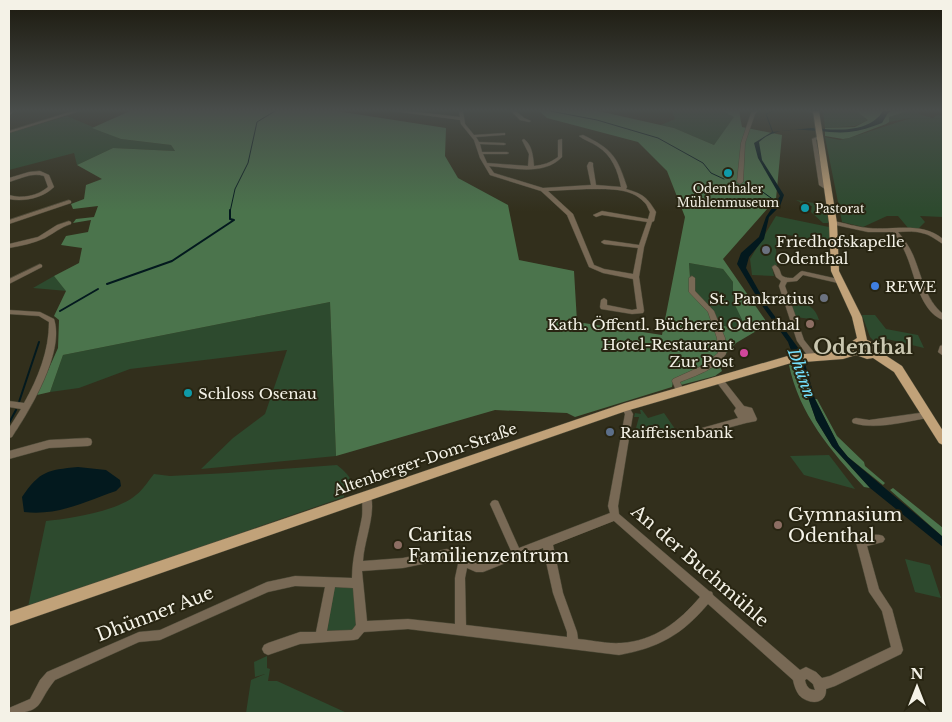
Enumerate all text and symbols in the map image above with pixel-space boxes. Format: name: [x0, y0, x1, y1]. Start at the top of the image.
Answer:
marker: Odenthaler Mühlenmuseum: [722, 167, 734, 179]
place label: Odenthaler Mühlenmuseum: [677, 181, 779, 210]
place label: Pastorat: [815, 201, 865, 216]
marker: Pastorat: [799, 202, 811, 214]
place label: Friedhofskapelle Odenthal: [776, 232, 905, 268]
marker: Friedhofskapelle Odenthal: [760, 244, 772, 256]
place label: REWE: [885, 277, 936, 296]
marker: REWE: [869, 280, 881, 292]
place label: St. Pankratius: [709, 289, 814, 308]
marker: St. Pankratius: [818, 292, 830, 304]
place label: Kath. Öffentl. Bücherei Odenthal: [547, 315, 800, 334]
marker: Kath. Öffentl. Bücherei Odenthal: [804, 318, 816, 330]
place label: Hotel-Restaurant Zur Post: [602, 335, 734, 371]
district label: Odenthal: [813, 335, 913, 359]
water label: Dhünn: [783, 344, 820, 401]
marker: Hotel-Restaurant Zur Post: [738, 347, 750, 359]
place label: Schloss Osenau: [198, 384, 317, 403]
marker: Schloss Osenau: [182, 387, 194, 399]
street label: Altenberger-Dom-Straße: [330, 419, 519, 500]
place label: Raiffeisenbank: [620, 423, 734, 442]
marker: Raiffeisenbank: [604, 426, 616, 438]
street label: An der Buchmühle: [626, 500, 773, 632]
place label: Gymnasium Odenthal: [788, 504, 902, 547]
marker: Gymnasium Odenthal: [772, 519, 784, 531]
place label: Caritas Familienzentrum: [408, 524, 569, 567]
marker: Caritas Familienzentrum: [392, 539, 404, 551]
street label: Dhünner Aue: [93, 582, 217, 646]
north arrow: [892, 662, 942, 712]
text: N: [910, 665, 924, 683]

